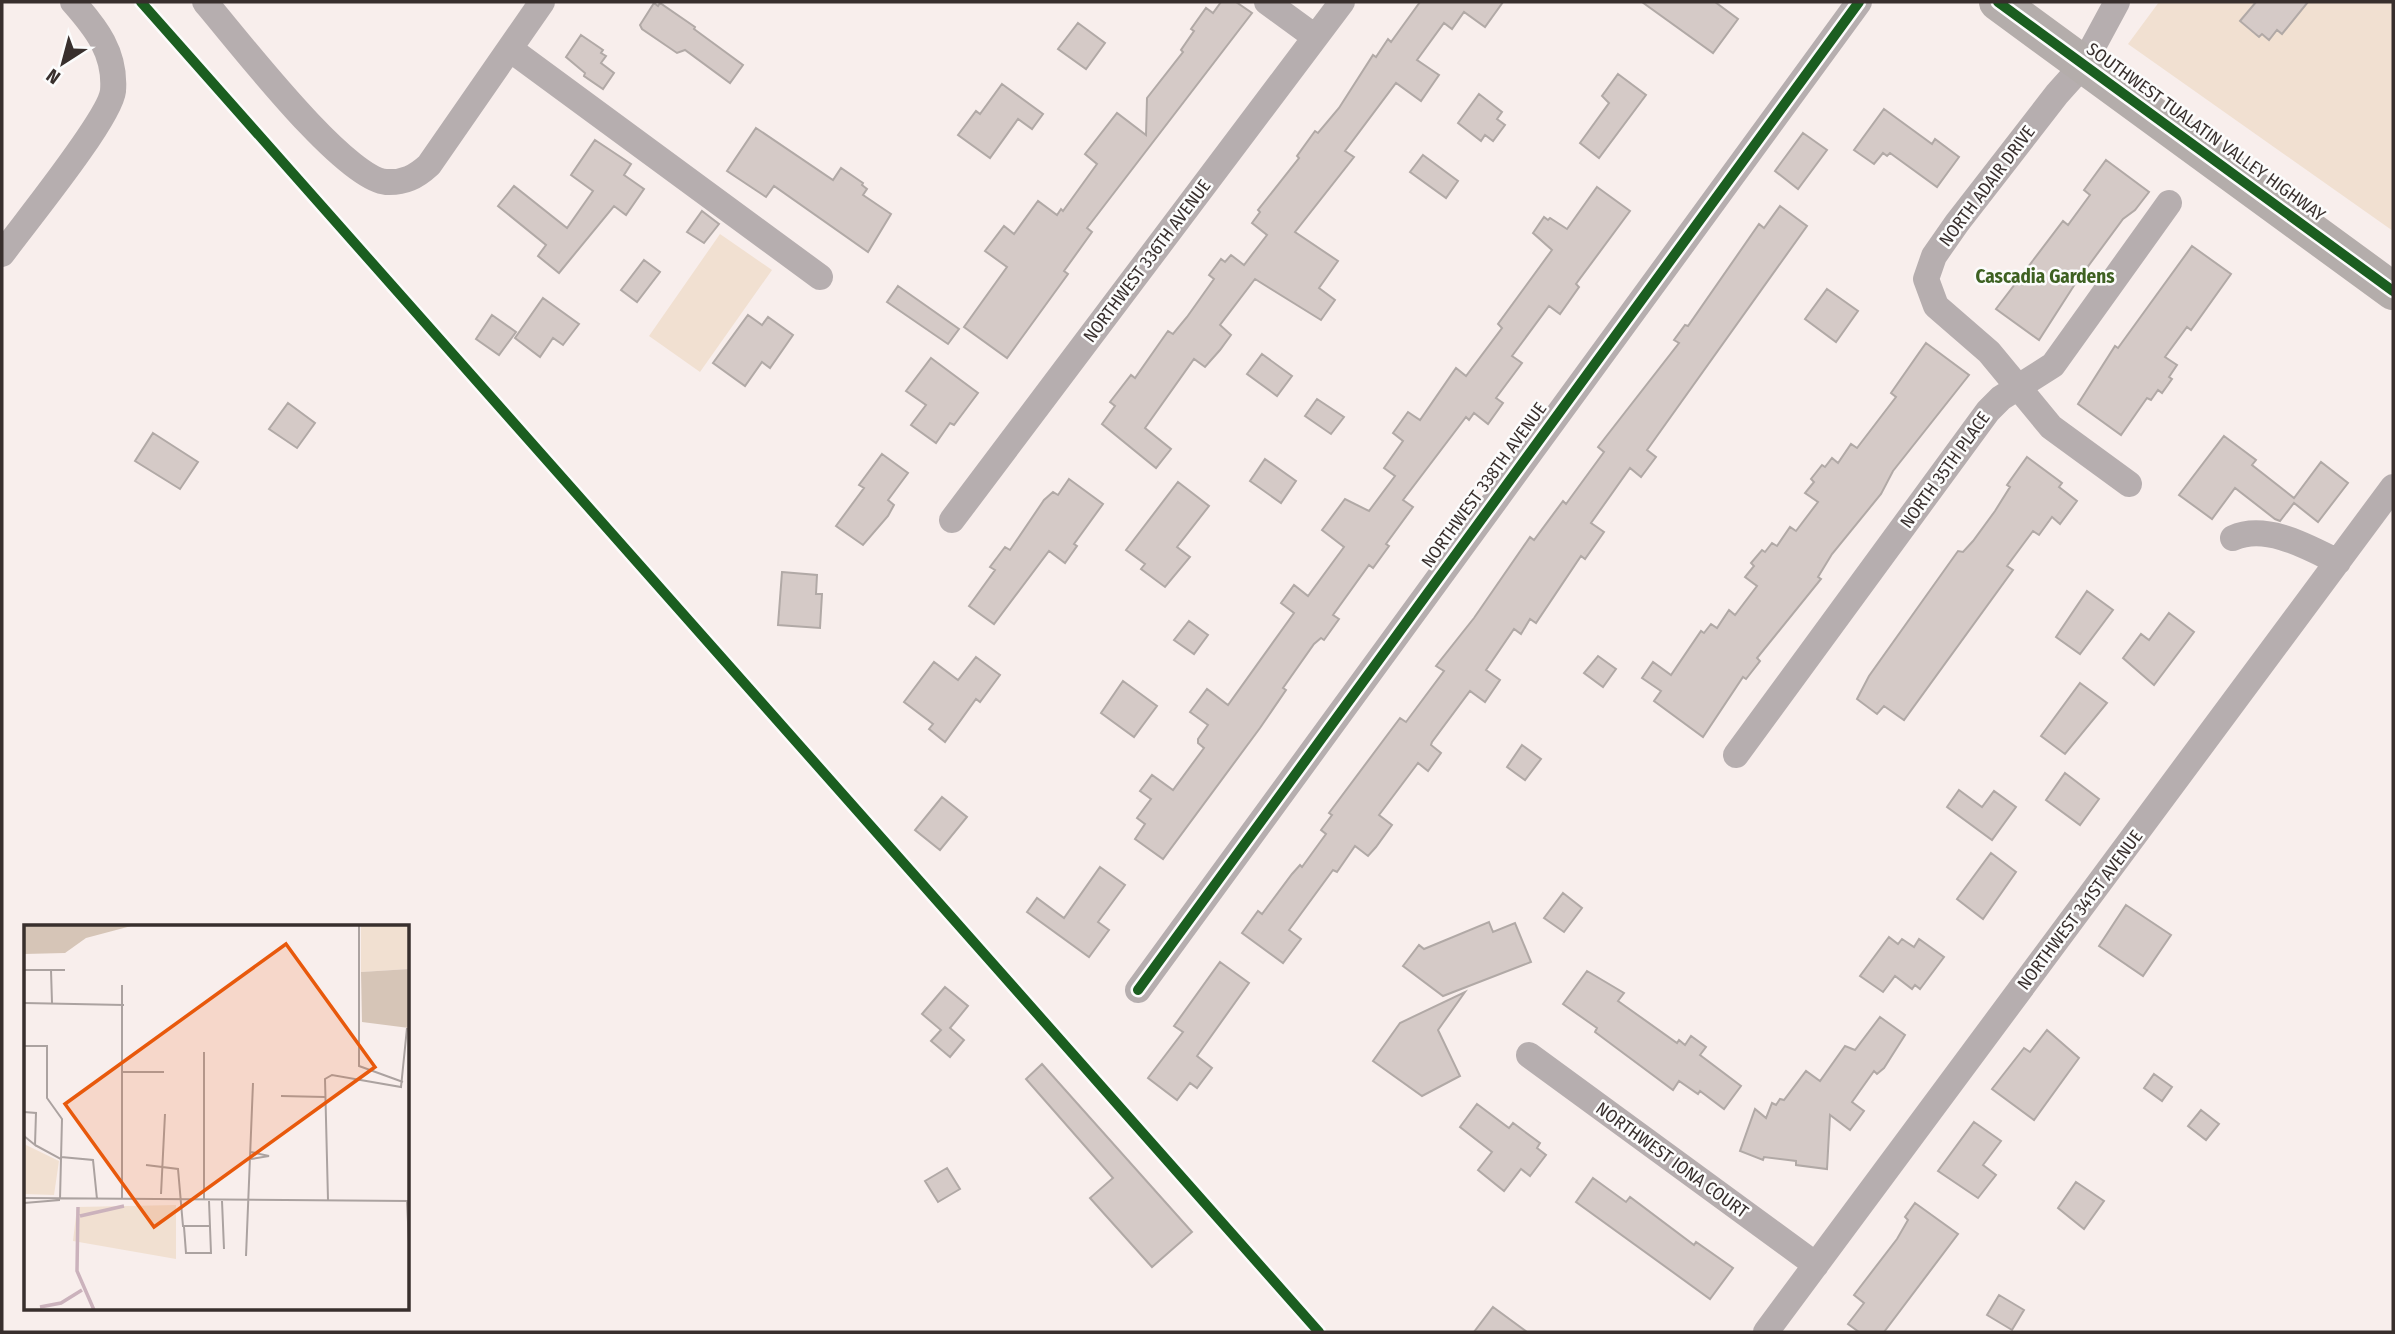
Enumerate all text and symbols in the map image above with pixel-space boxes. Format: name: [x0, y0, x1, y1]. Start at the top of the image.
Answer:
north arrow: [28, 28, 98, 98]
street label: SOUTHWEST TUALATIN VALLEY HIGHWAY: [2082, 38, 2330, 226]
text: N: [42, 64, 65, 89]
street label: NORTH ADAIR DRIVE: [1934, 121, 2040, 251]
street label: NORTHWEST 336TH AVENUE: [1079, 175, 1215, 347]
district label: Cascadia Gardens: [1976, 265, 2115, 288]
street label: NORTHWEST 338TH AVENUE: [1417, 398, 1551, 572]
street label: NORTH 35TH PLACE: [1895, 407, 1995, 533]
street label: NORTHWEST 341ST AVENUE: [2013, 826, 2147, 994]
inset map: [24, 925, 410, 1310]
street label: NORTHWEST IONA COURT: [1592, 1097, 1753, 1223]

